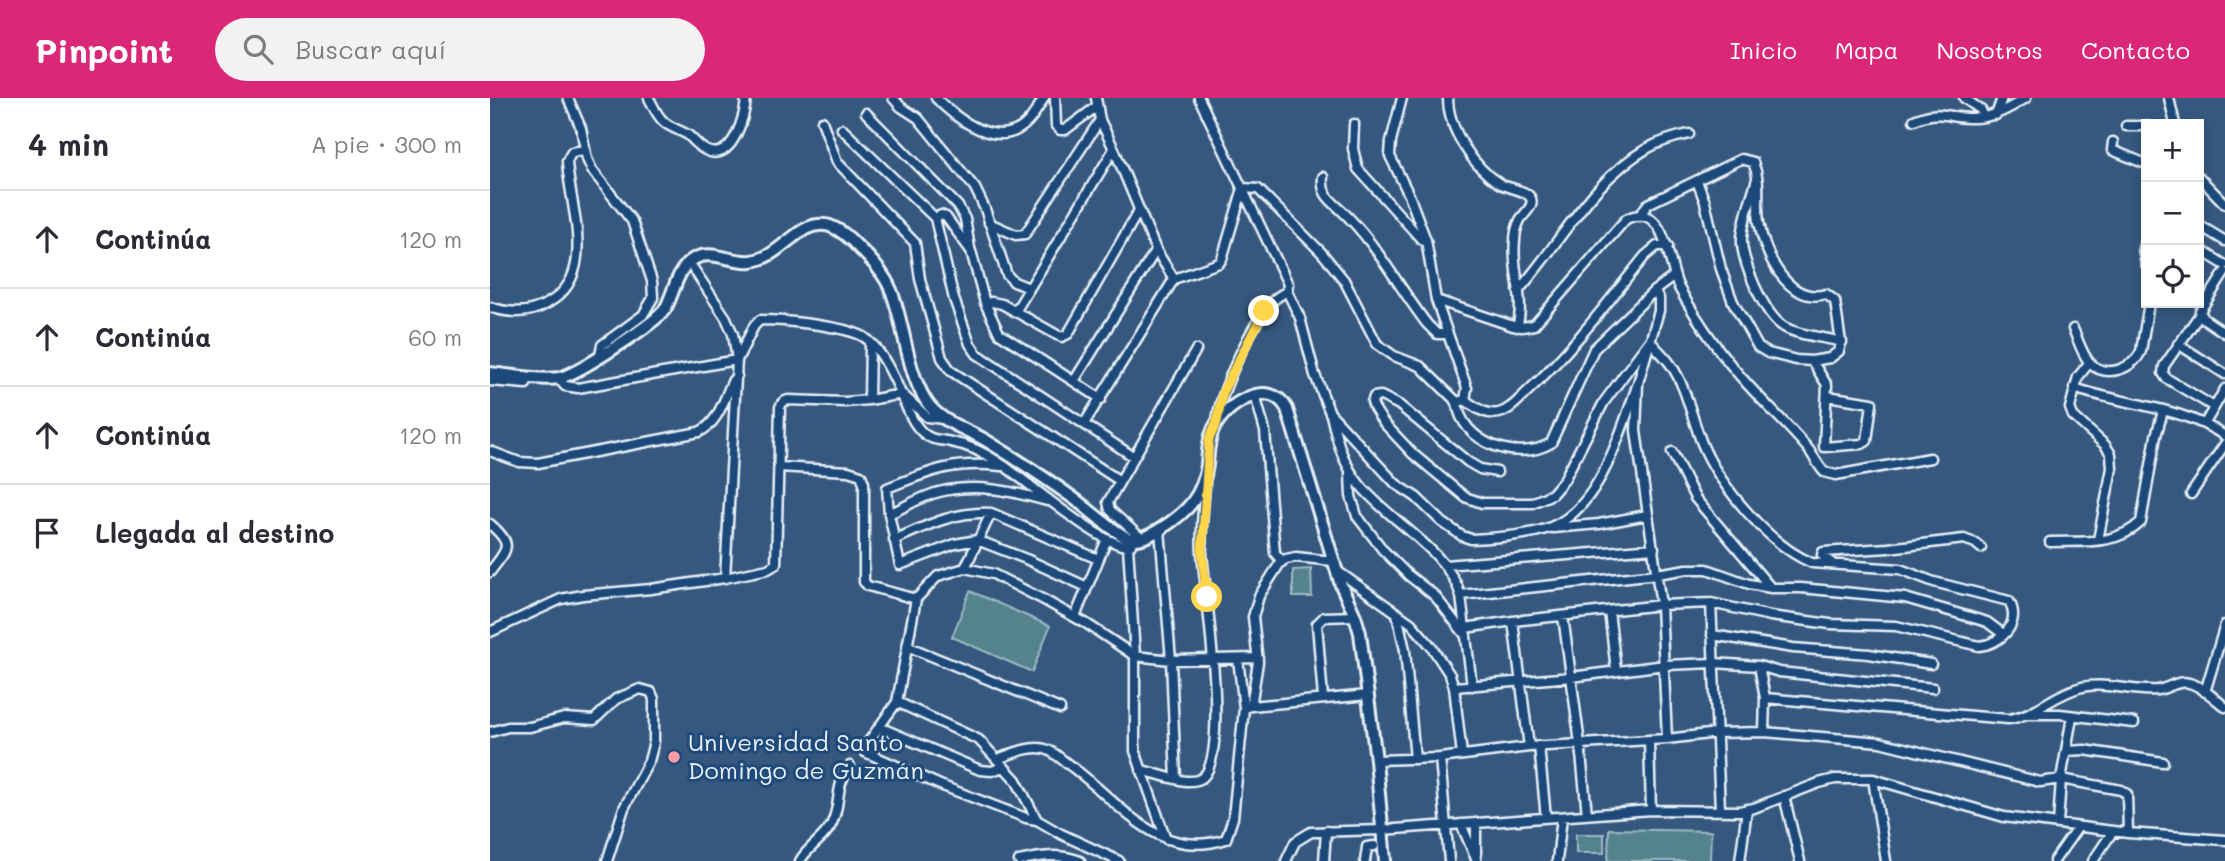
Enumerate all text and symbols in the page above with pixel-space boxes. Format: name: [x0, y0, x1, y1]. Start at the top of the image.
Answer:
search box: [215, 18, 705, 81]
text: Pinpoint: [35, 28, 173, 71]
icon: search: [239, 30, 277, 68]
text: Buscar aquí: [295, 32, 446, 66]
text: Inicio: [1730, 34, 1797, 65]
text: Mapa: [1835, 34, 1899, 65]
text: Nosotros: [1937, 34, 2043, 65]
text: Contacto: [2081, 34, 2190, 65]
map controls: [2141, 119, 2204, 308]
button: +: [2141, 119, 2204, 182]
text: 4 min: [28, 124, 109, 164]
text: A pie · 300 m: [311, 129, 462, 159]
button: −: [2141, 182, 2204, 245]
icon: ahead: [28, 220, 66, 258]
text: Continúa: [95, 222, 211, 256]
text: 120 m: [399, 224, 462, 254]
button: locate: [2141, 245, 2204, 308]
route end: [1248, 295, 1279, 326]
icon: ahead: [28, 318, 66, 356]
text: Continúa: [95, 320, 211, 354]
text: 60 m: [408, 322, 462, 352]
icon: ahead: [28, 416, 66, 454]
text: Continúa: [95, 418, 211, 452]
text: 120 m: [399, 420, 462, 450]
icon: arrive: [28, 514, 66, 552]
text: Llegada al destino: [95, 516, 334, 550]
route start: [1191, 581, 1222, 612]
place label: Universidad Santo Domingo de Guzmán: [688, 726, 924, 785]
marker: Universidad Santo Domingo de Guzmán: [666, 749, 682, 765]

